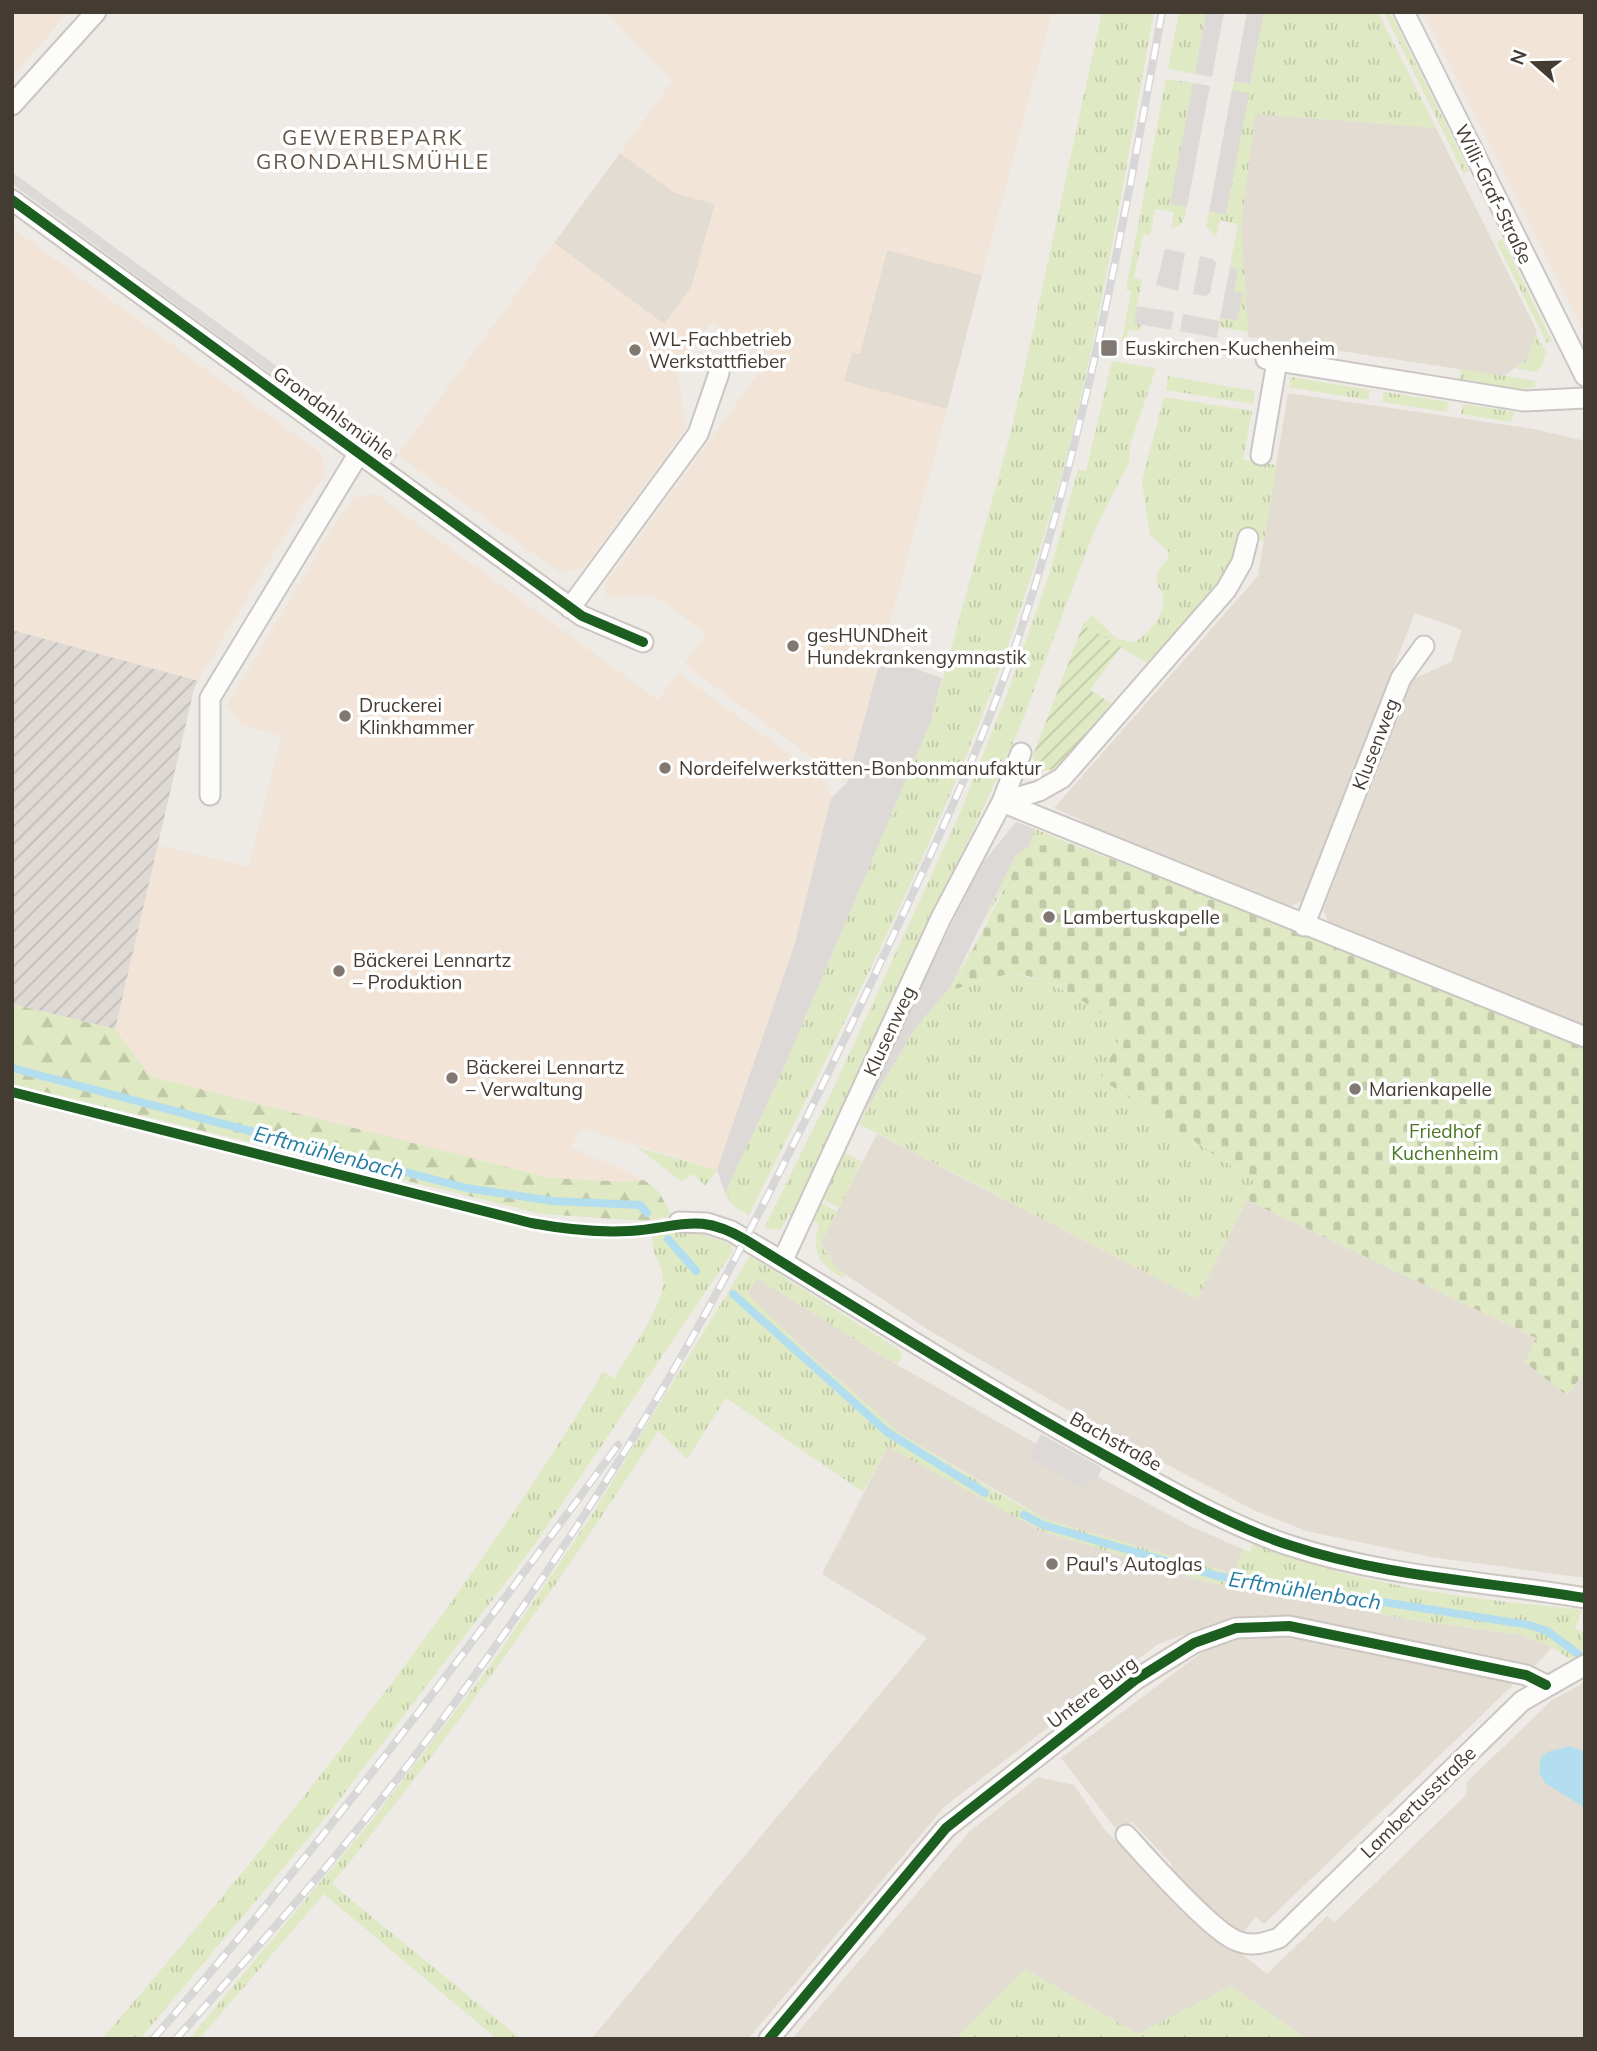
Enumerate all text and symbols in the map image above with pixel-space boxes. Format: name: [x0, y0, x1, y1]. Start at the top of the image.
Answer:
north arrow: [1499, 28, 1569, 98]
text: N: [1504, 46, 1532, 68]
street label: Willi-Graf-Straße: [1450, 120, 1538, 268]
district label: GEWERBEPARK GRONDAHLSMÜHLE: [256, 124, 490, 174]
place label: WL-Fachbetrieb Werkstattfieber: [649, 327, 792, 373]
place label: Euskirchen-Kuchenheim: [1125, 336, 1335, 360]
marker: Euskirchen-Kuchenheim: [1099, 338, 1119, 358]
marker: WL-Fachbetrieb Werkstattfieber: [627, 342, 643, 358]
street label: Grondahlsmühle: [269, 361, 399, 465]
place label: gesHUNDheit Hundekrankengymnastik: [807, 623, 1027, 669]
marker: gesHUNDheit Hundekrankengymnastik: [785, 638, 801, 654]
place label: Druckerei Klinkhammer: [359, 693, 474, 739]
street label: Klusenweg: [1347, 695, 1403, 793]
marker: Druckerei Klinkhammer: [337, 708, 353, 724]
place label: Nordeifelwerkstätten-Bonbonmanufaktur: [679, 756, 1042, 780]
marker: Nordeifelwerkstätten-Bonbonmanufaktur: [657, 760, 673, 776]
place label: Lambertuskapelle: [1063, 905, 1220, 929]
marker: Lambertuskapelle: [1041, 909, 1057, 925]
place label: Bäckerei Lennartz – Produktion: [353, 948, 512, 994]
marker: Bäckerei Lennartz – Produktion: [331, 963, 347, 979]
street label: Klusenweg: [858, 982, 920, 1080]
place label: Bäckerei Lennartz – Verwaltung: [466, 1055, 625, 1101]
marker: Bäckerei Lennartz – Verwaltung: [444, 1070, 460, 1086]
place label: Marienkapelle: [1369, 1077, 1492, 1101]
marker: Marienkapelle: [1347, 1081, 1363, 1097]
park label: Friedhof Kuchenheim: [1391, 1119, 1499, 1165]
water label: Erftmühlenbach: [251, 1120, 407, 1184]
street label: Bachstraße: [1066, 1406, 1166, 1476]
place label: Paul's Autoglas: [1066, 1552, 1203, 1576]
marker: Paul's Autoglas: [1044, 1556, 1060, 1572]
water label: Erftmühlenbach: [1227, 1565, 1383, 1615]
street label: Untere Burg: [1042, 1650, 1142, 1734]
street label: Lambertusstraße: [1355, 1741, 1481, 1863]

